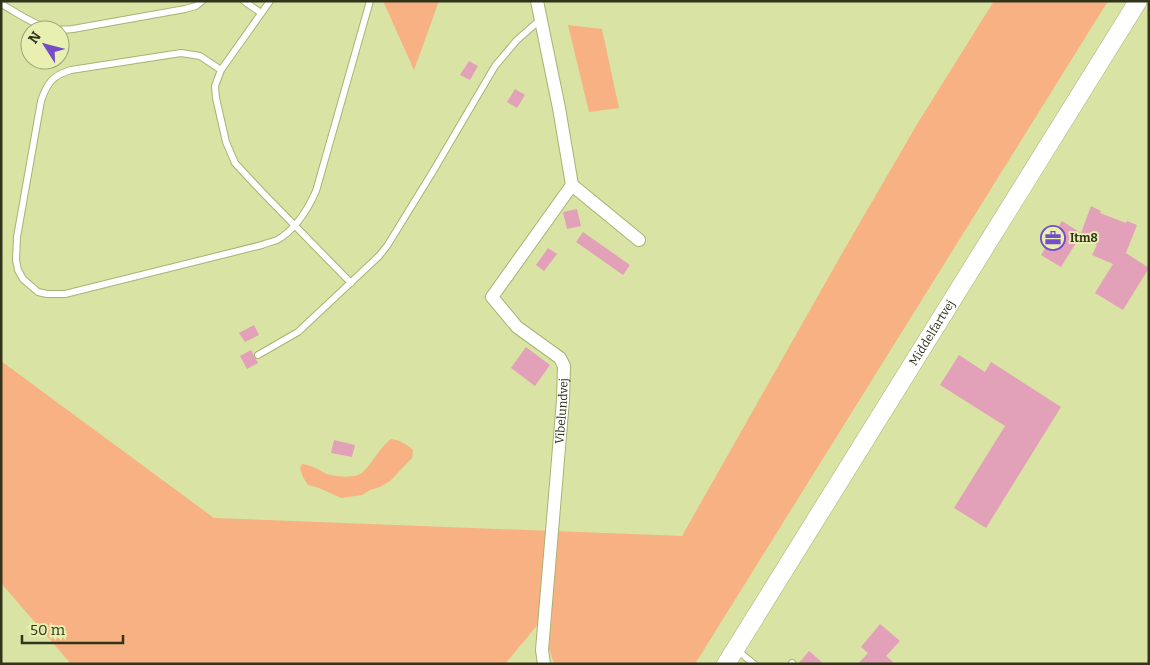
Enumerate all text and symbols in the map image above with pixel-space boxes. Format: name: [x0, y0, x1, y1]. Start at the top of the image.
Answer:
north arrow: [20, 20, 70, 70]
text: N: [25, 28, 45, 47]
office icon: Itm8: [1040, 225, 1066, 251]
place label: Itm8: [1070, 231, 1098, 245]
street label: Middelfartvej: [906, 297, 957, 368]
street label: Vibelundvej: [552, 378, 571, 444]
scale bar: [22, 612, 124, 644]
text: 50 m: [30, 621, 66, 639]

